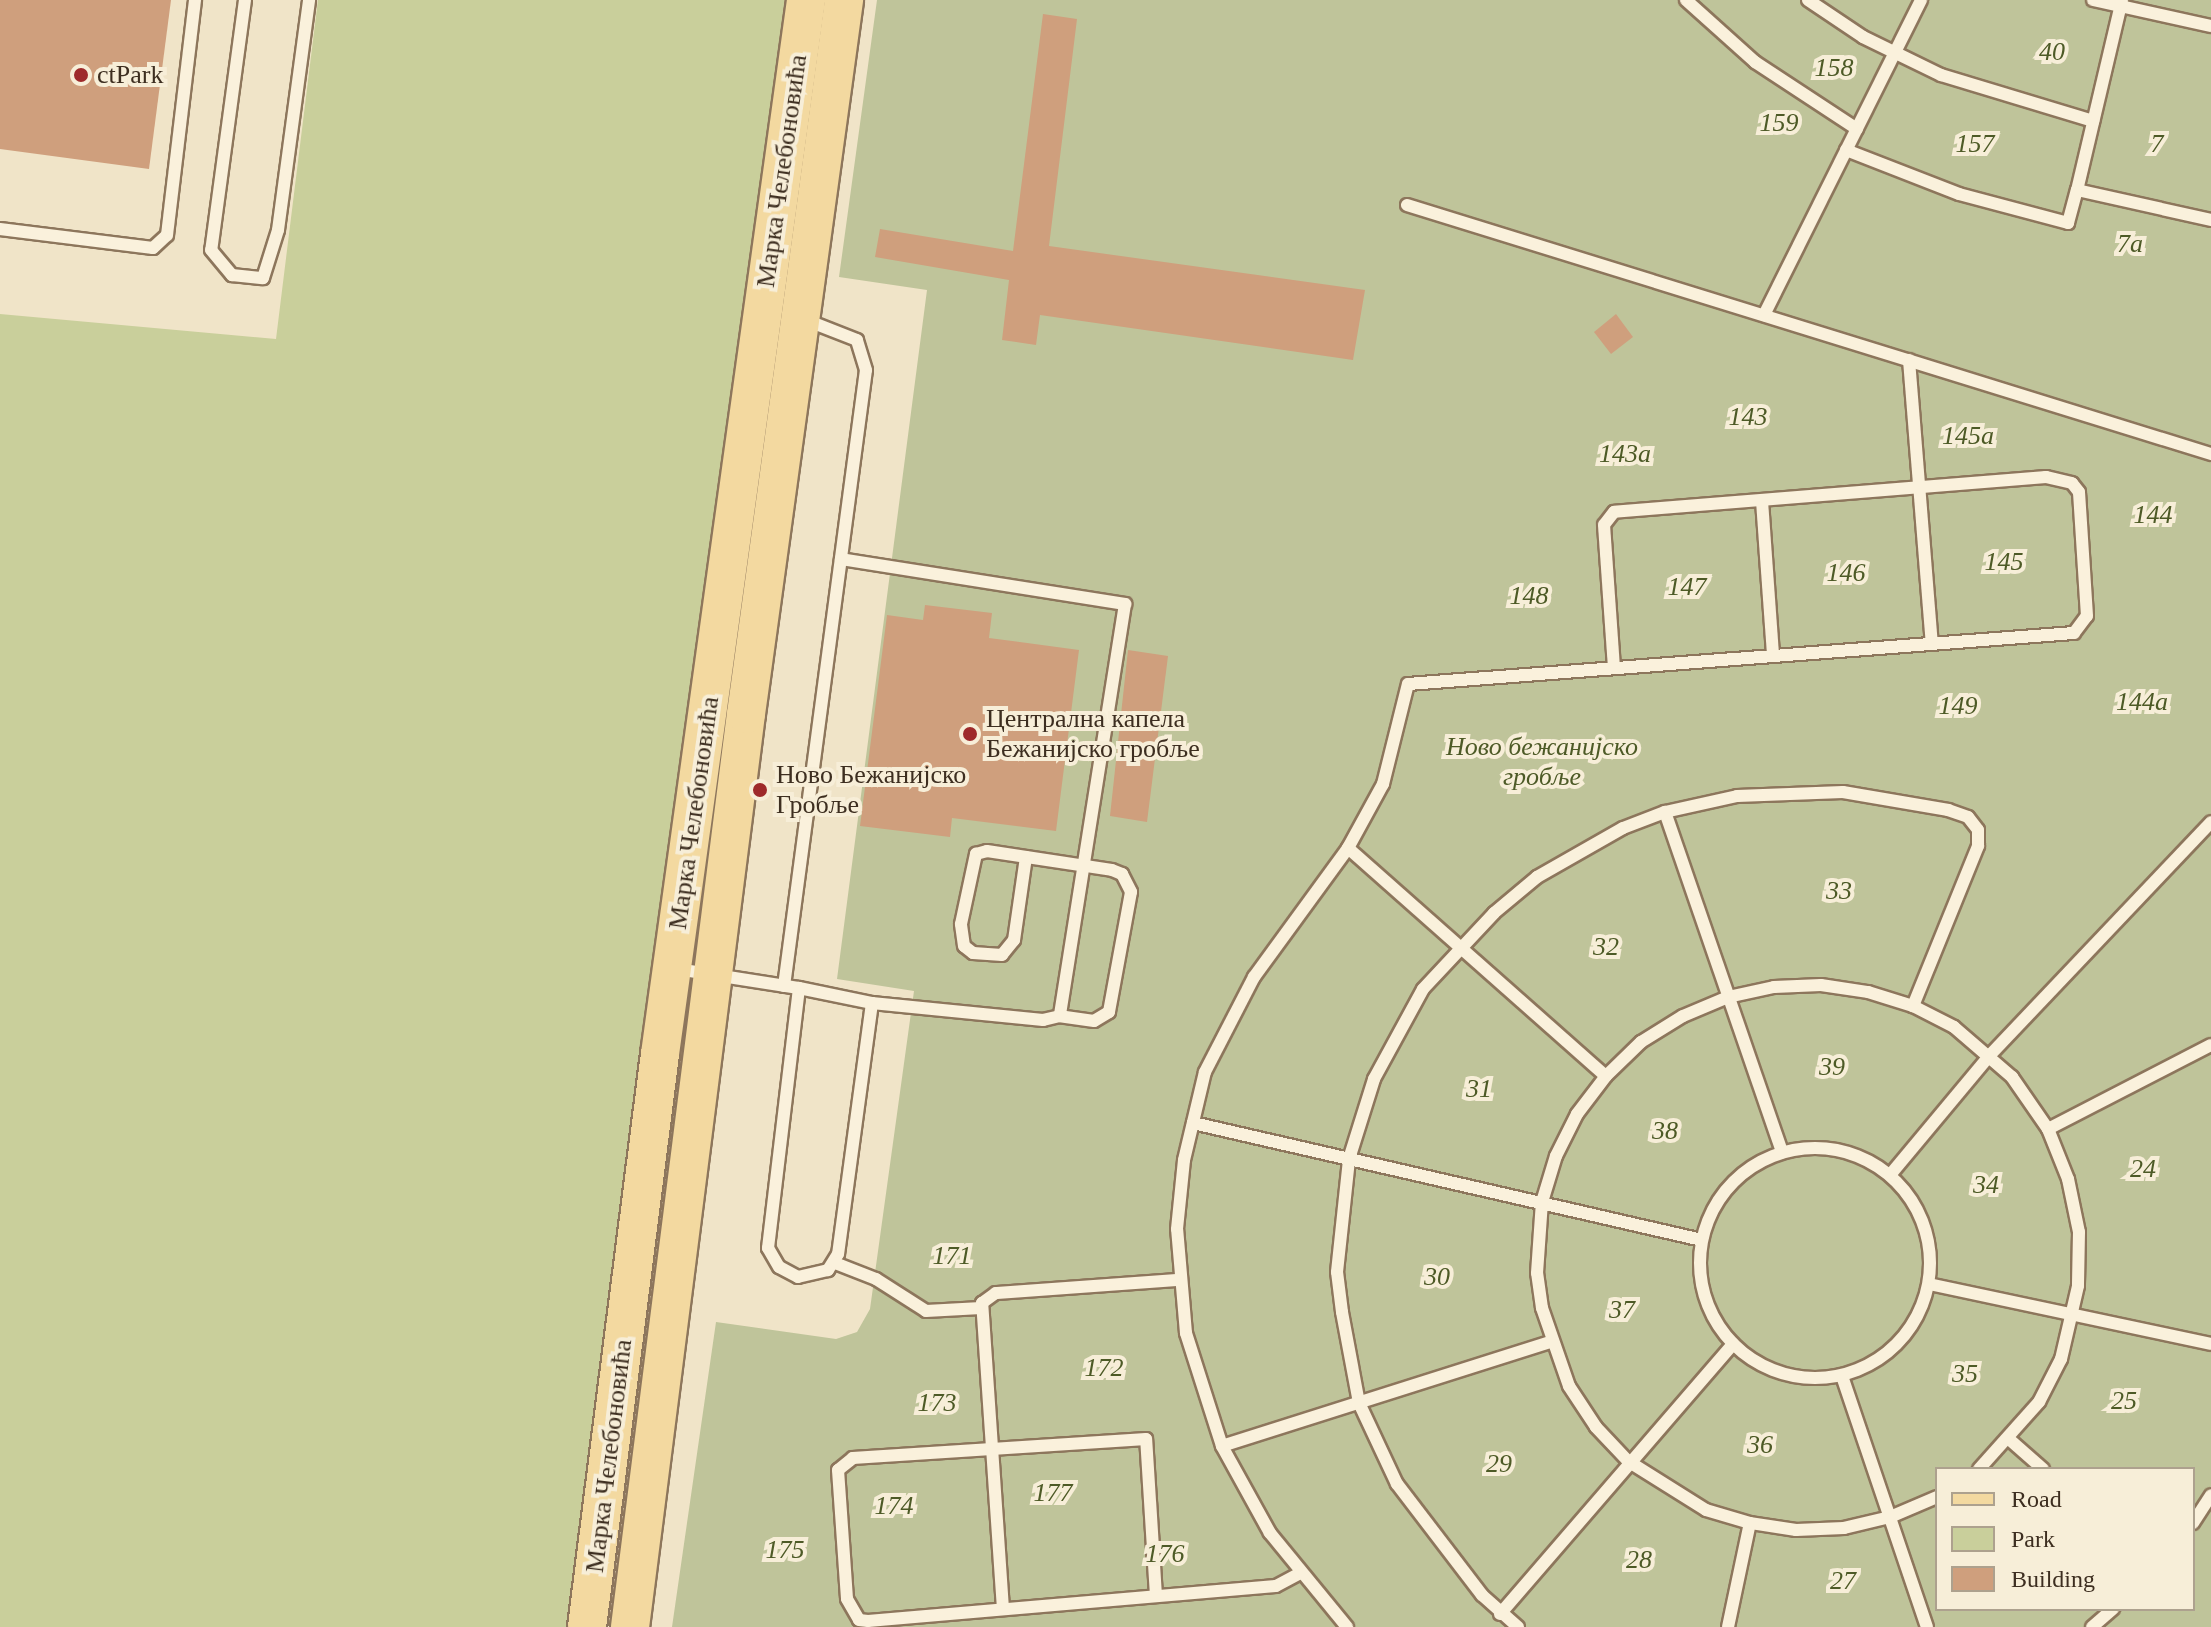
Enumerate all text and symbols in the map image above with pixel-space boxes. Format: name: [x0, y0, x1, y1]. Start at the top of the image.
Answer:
park label: 40: [2039, 36, 2065, 68]
park label: 158: [1814, 52, 1854, 84]
street label: Марка Челебоновића: [750, 53, 814, 289]
place label: ctPark: [97, 59, 163, 91]
marker: ctPark: [72, 66, 90, 84]
park label: 159: [1760, 107, 1798, 139]
park label: 157: [1956, 128, 1994, 160]
park label: 7: [2150, 128, 2164, 160]
park label: 7a: [2117, 228, 2143, 260]
park label: 143: [1728, 401, 1768, 433]
park label: 145a: [1942, 420, 1994, 452]
park label: 143a: [1599, 438, 1651, 470]
park label: 144: [2134, 499, 2172, 531]
park label: 145: [1984, 546, 2024, 578]
park label: 146: [1826, 557, 1866, 589]
park label: 147: [1668, 571, 1706, 603]
park label: 148: [1510, 580, 1548, 612]
park label: 144a: [2116, 686, 2168, 718]
park label: 149: [1938, 690, 1978, 722]
street label: Марка Челебоновића: [662, 695, 726, 931]
place label: Централна капела Бежанијско гробље: [986, 703, 1200, 764]
marker: Централна капела Бежанијско гробље: [961, 725, 979, 743]
park label: Ново бежанијско гробље: [1446, 731, 1638, 792]
place label: Ново Бежанијско Гробље: [776, 759, 966, 820]
marker: Ново Бежанијско Гробље: [751, 781, 769, 799]
park label: 33: [1826, 875, 1852, 907]
park label: 32: [1593, 931, 1619, 963]
park label: 39: [1819, 1051, 1845, 1083]
park label: 31: [1466, 1073, 1492, 1105]
park label: 38: [1652, 1115, 1678, 1147]
park label: 24: [2130, 1153, 2156, 1185]
park label: 34: [1973, 1169, 1999, 1201]
park label: 171: [932, 1240, 972, 1272]
park label: 30: [1424, 1261, 1450, 1293]
park label: 37: [1609, 1294, 1635, 1326]
street label: Марка Челебоновића: [579, 1338, 639, 1574]
park label: 172: [1084, 1352, 1124, 1384]
park label: 35: [1952, 1358, 1978, 1390]
park label: 25: [2111, 1385, 2137, 1417]
park label: 173: [918, 1387, 956, 1419]
park label: 36: [1747, 1429, 1773, 1461]
park label: 29: [1486, 1448, 1512, 1480]
legend: [1935, 1467, 2195, 1611]
park label: 177: [1034, 1477, 1072, 1509]
text: Road: [2011, 1486, 2062, 1512]
park label: 174: [874, 1490, 914, 1522]
text: Park: [2011, 1526, 2055, 1552]
park label: 175: [766, 1534, 804, 1566]
park label: 176: [1146, 1538, 1184, 1570]
park label: 28: [1626, 1544, 1652, 1576]
park label: 27: [1830, 1565, 1856, 1597]
text: Building: [2011, 1566, 2095, 1592]

